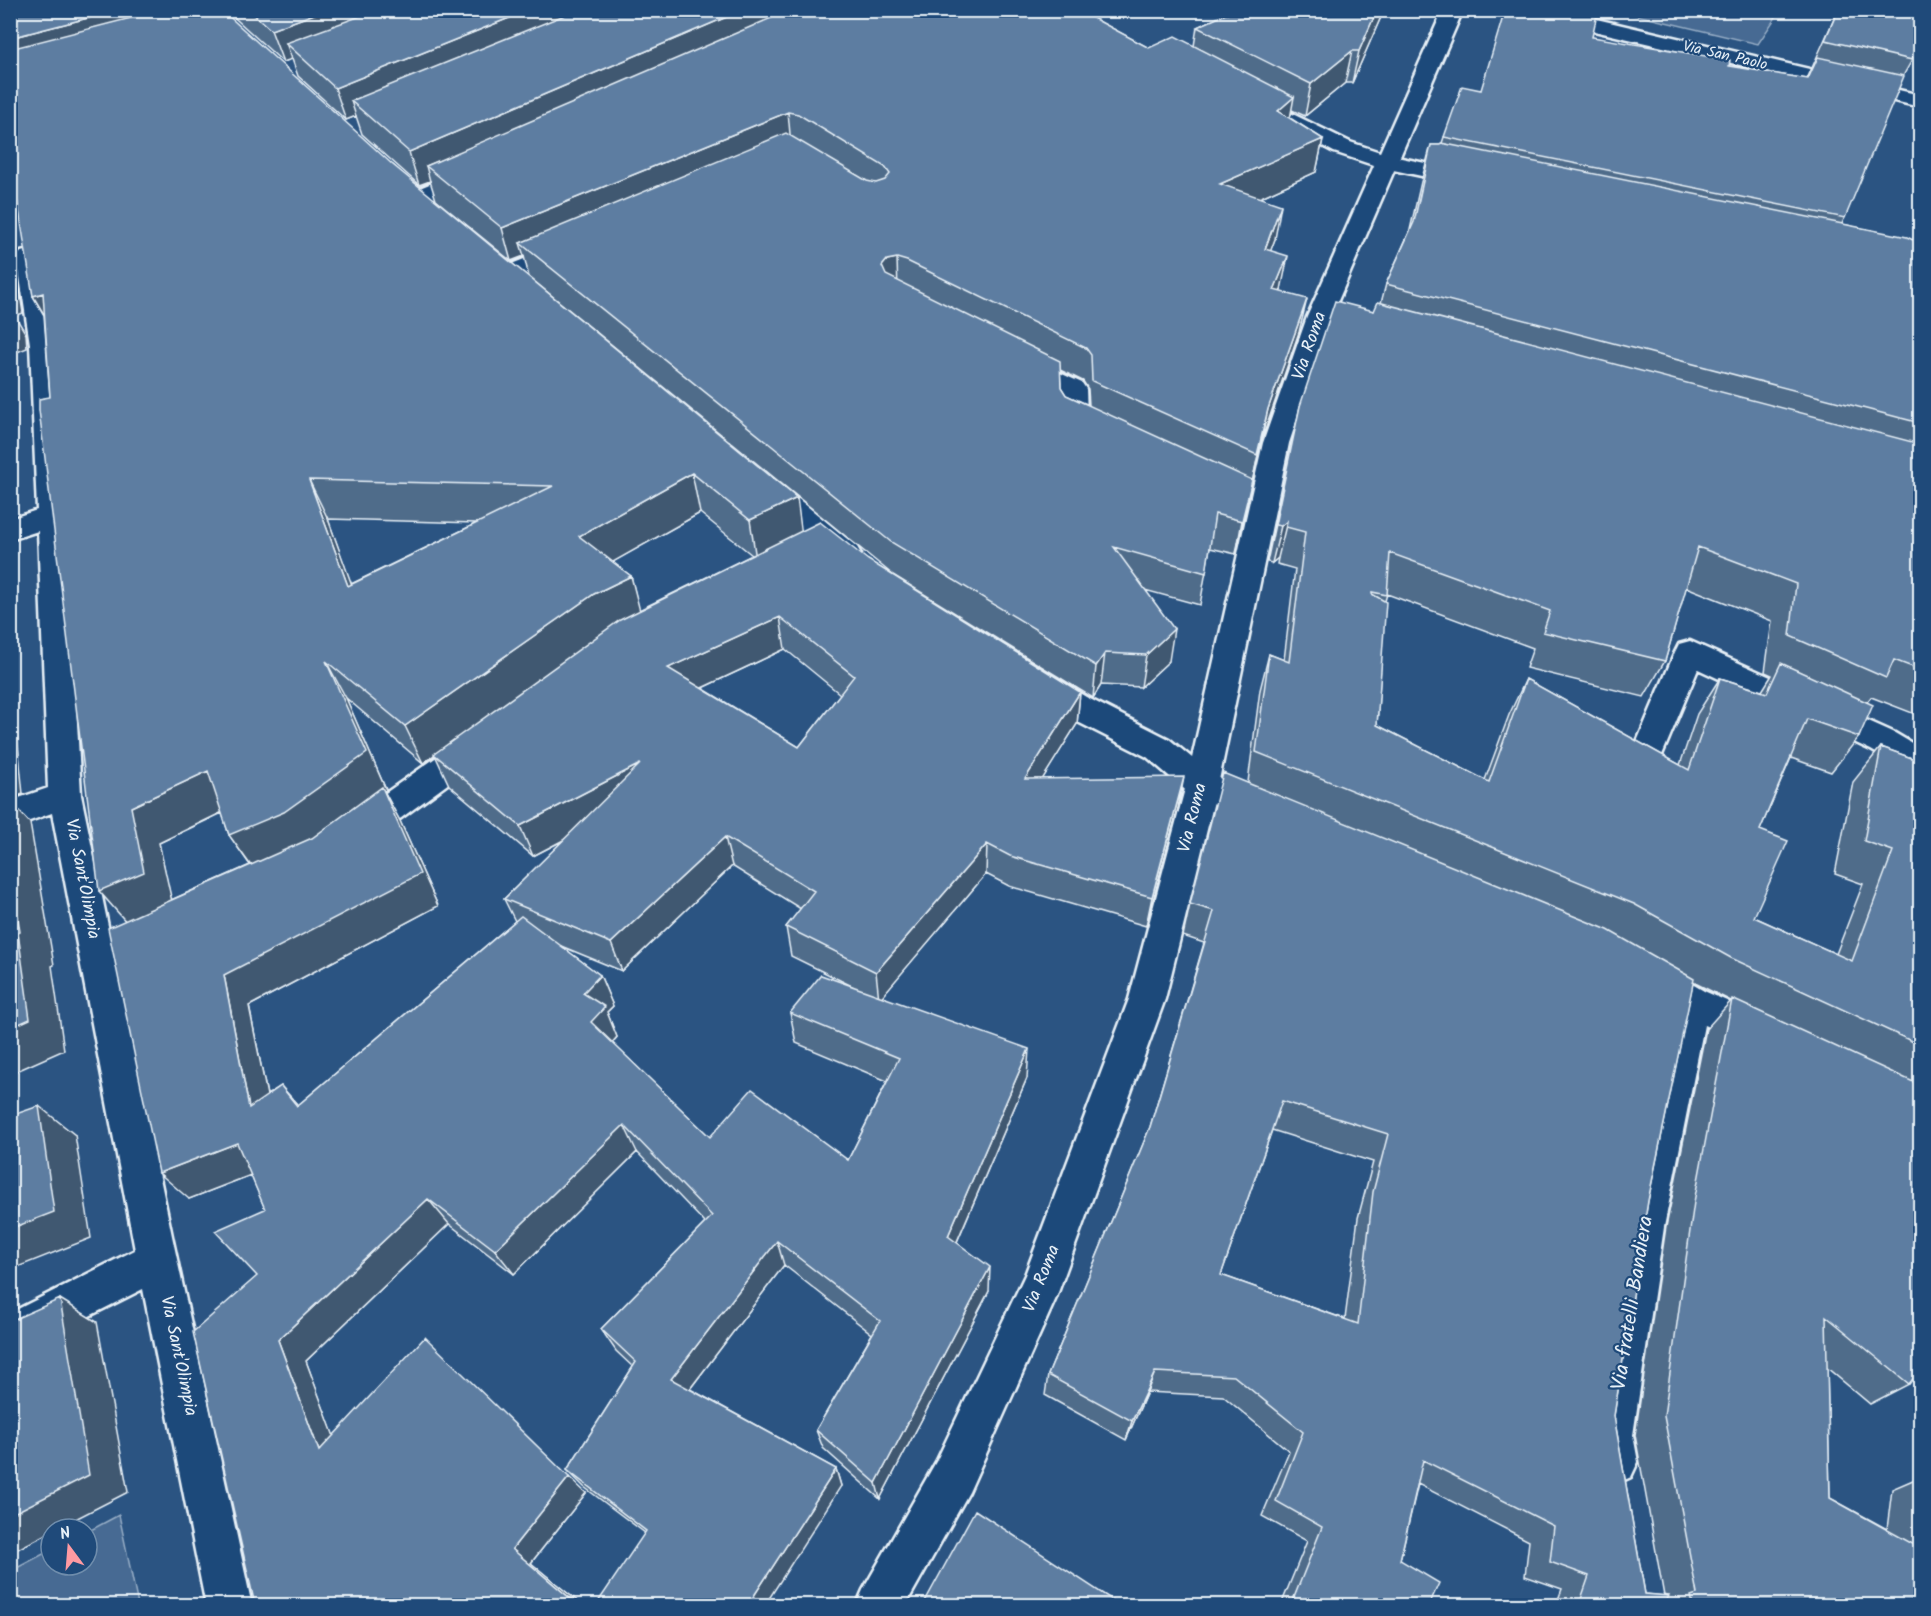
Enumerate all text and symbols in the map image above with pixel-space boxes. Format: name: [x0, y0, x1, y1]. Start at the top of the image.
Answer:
street label: Via San Paolo: [1680, 35, 1770, 77]
street label: Via Roma: [1285, 308, 1335, 384]
street label: Via Roma: [1170, 780, 1216, 856]
street label: Via Sant'Olimpia: [56, 816, 108, 942]
street label: Via fratelli Bandiera: [1603, 1213, 1663, 1393]
street label: Via Roma: [1015, 1241, 1069, 1317]
street label: Via Sant'Olimpia: [151, 1293, 205, 1419]
north arrow: [39, 1517, 99, 1577]
text: N: [57, 1521, 74, 1547]

